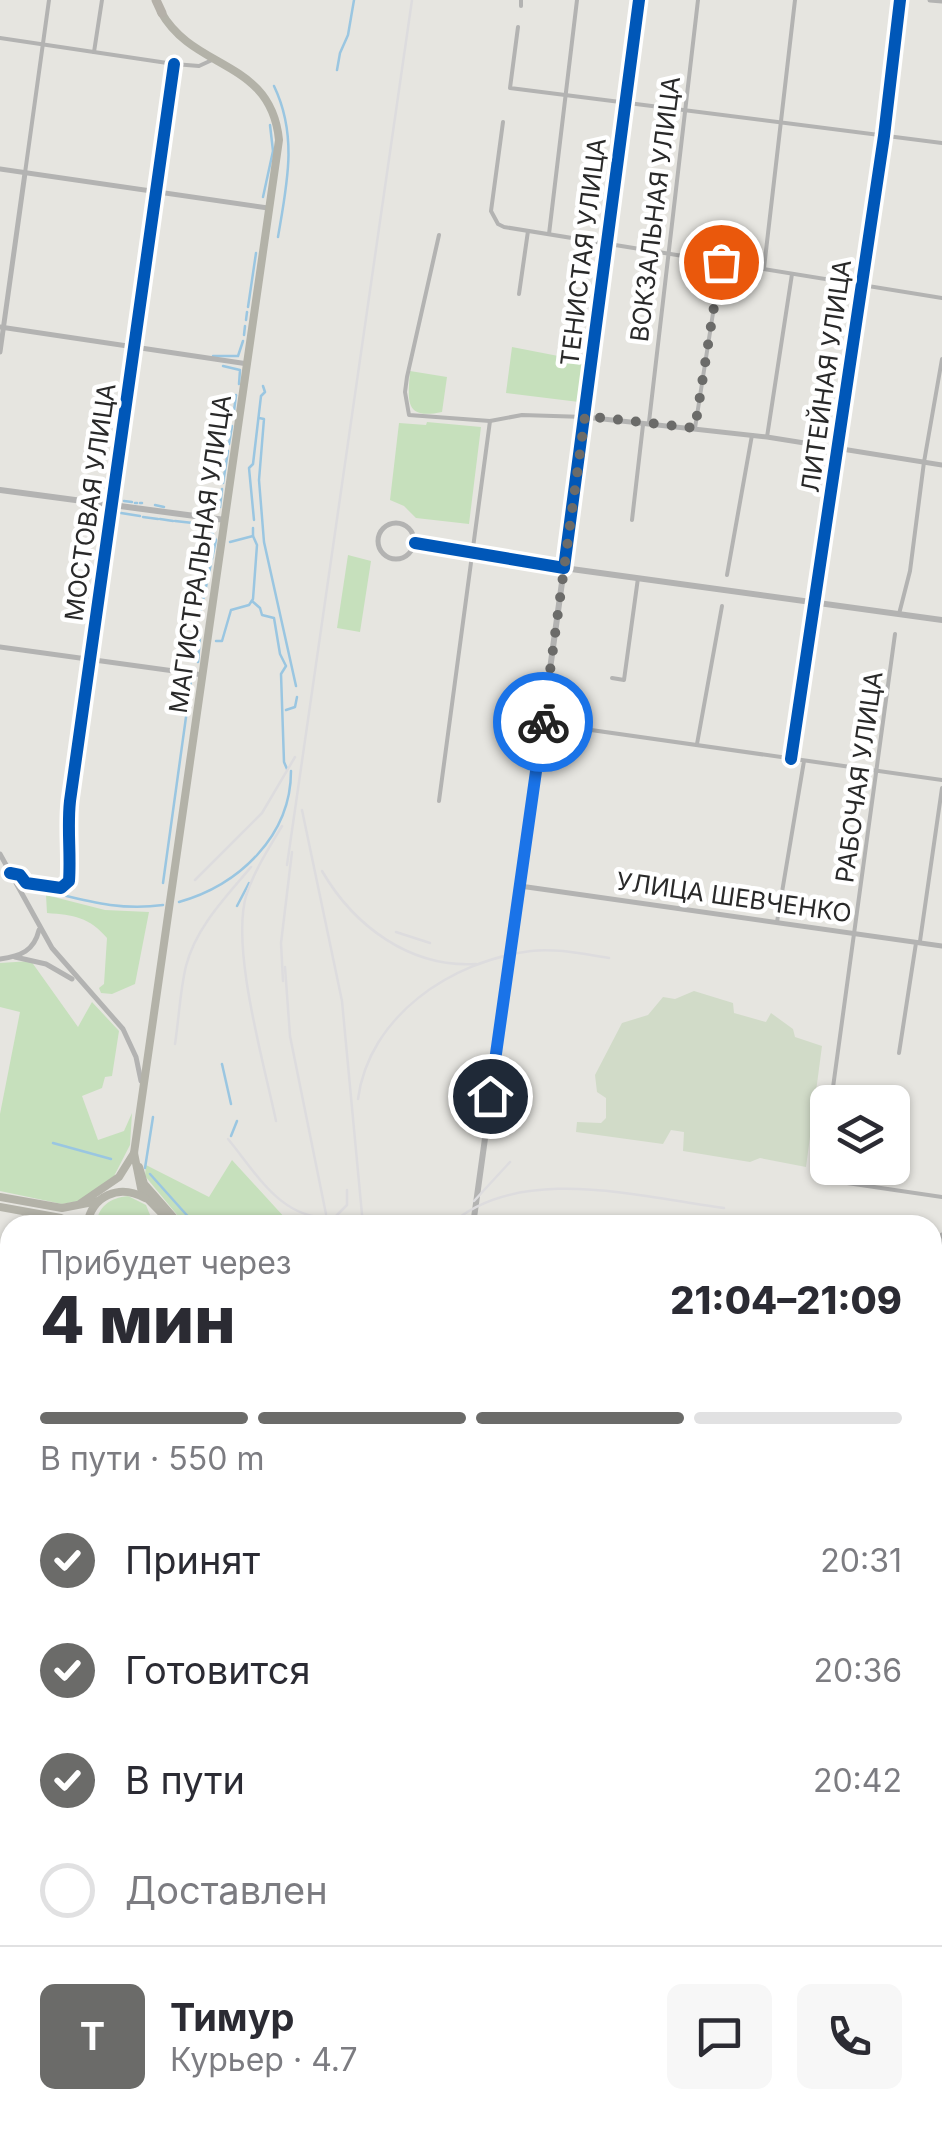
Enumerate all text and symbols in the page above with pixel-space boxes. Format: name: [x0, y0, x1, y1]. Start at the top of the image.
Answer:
street label: ВОКЗАЛЬНАЯ УЛИЦА: [624, 74, 686, 344]
street label: ТЕНИСТАЯ УЛИЦА: [554, 136, 612, 368]
pin: [679, 220, 764, 305]
icon: bag: [694, 235, 749, 290]
street label: ЛИТЕЙНАЯ УЛИЦА: [794, 257, 857, 494]
street label: МОСТОВАЯ УЛИЦА: [58, 381, 122, 623]
street label: МАГИСТРАЛЬНАЯ УЛИЦА: [163, 393, 237, 715]
street label: РАБОЧАЯ УЛИЦА: [829, 669, 889, 885]
courier: [493, 672, 593, 772]
icon: bike: [516, 695, 571, 750]
street label: УЛИЦА ШЕВЧЕНКО: [615, 866, 853, 928]
pin: [448, 1054, 533, 1139]
icon: home: [463, 1069, 518, 1124]
map controls: [810, 1085, 910, 1185]
button: layers: [810, 1085, 910, 1185]
text: Прибудет через: [40, 1243, 292, 1282]
text: 21:04–21:09: [670, 1277, 902, 1323]
text: 4 мин: [40, 1280, 235, 1359]
text: В пути · 550 m: [40, 1439, 264, 1478]
icon: check: [40, 1533, 95, 1588]
text: Принят: [125, 1537, 260, 1583]
text: 20:31: [820, 1541, 902, 1580]
icon: check: [40, 1643, 95, 1698]
text: Готовится: [125, 1647, 310, 1693]
text: 20:36: [813, 1651, 902, 1690]
icon: check: [40, 1753, 95, 1808]
text: В пути: [125, 1757, 245, 1803]
text: 20:42: [813, 1761, 902, 1800]
text: Доставлен: [125, 1867, 328, 1913]
button: chat: [667, 1984, 772, 2089]
button: phone: [797, 1984, 902, 2089]
text: Тимур: [170, 1994, 295, 2040]
text: Т: [80, 2013, 105, 2059]
text: Курьер · 4.7: [170, 2040, 358, 2079]

